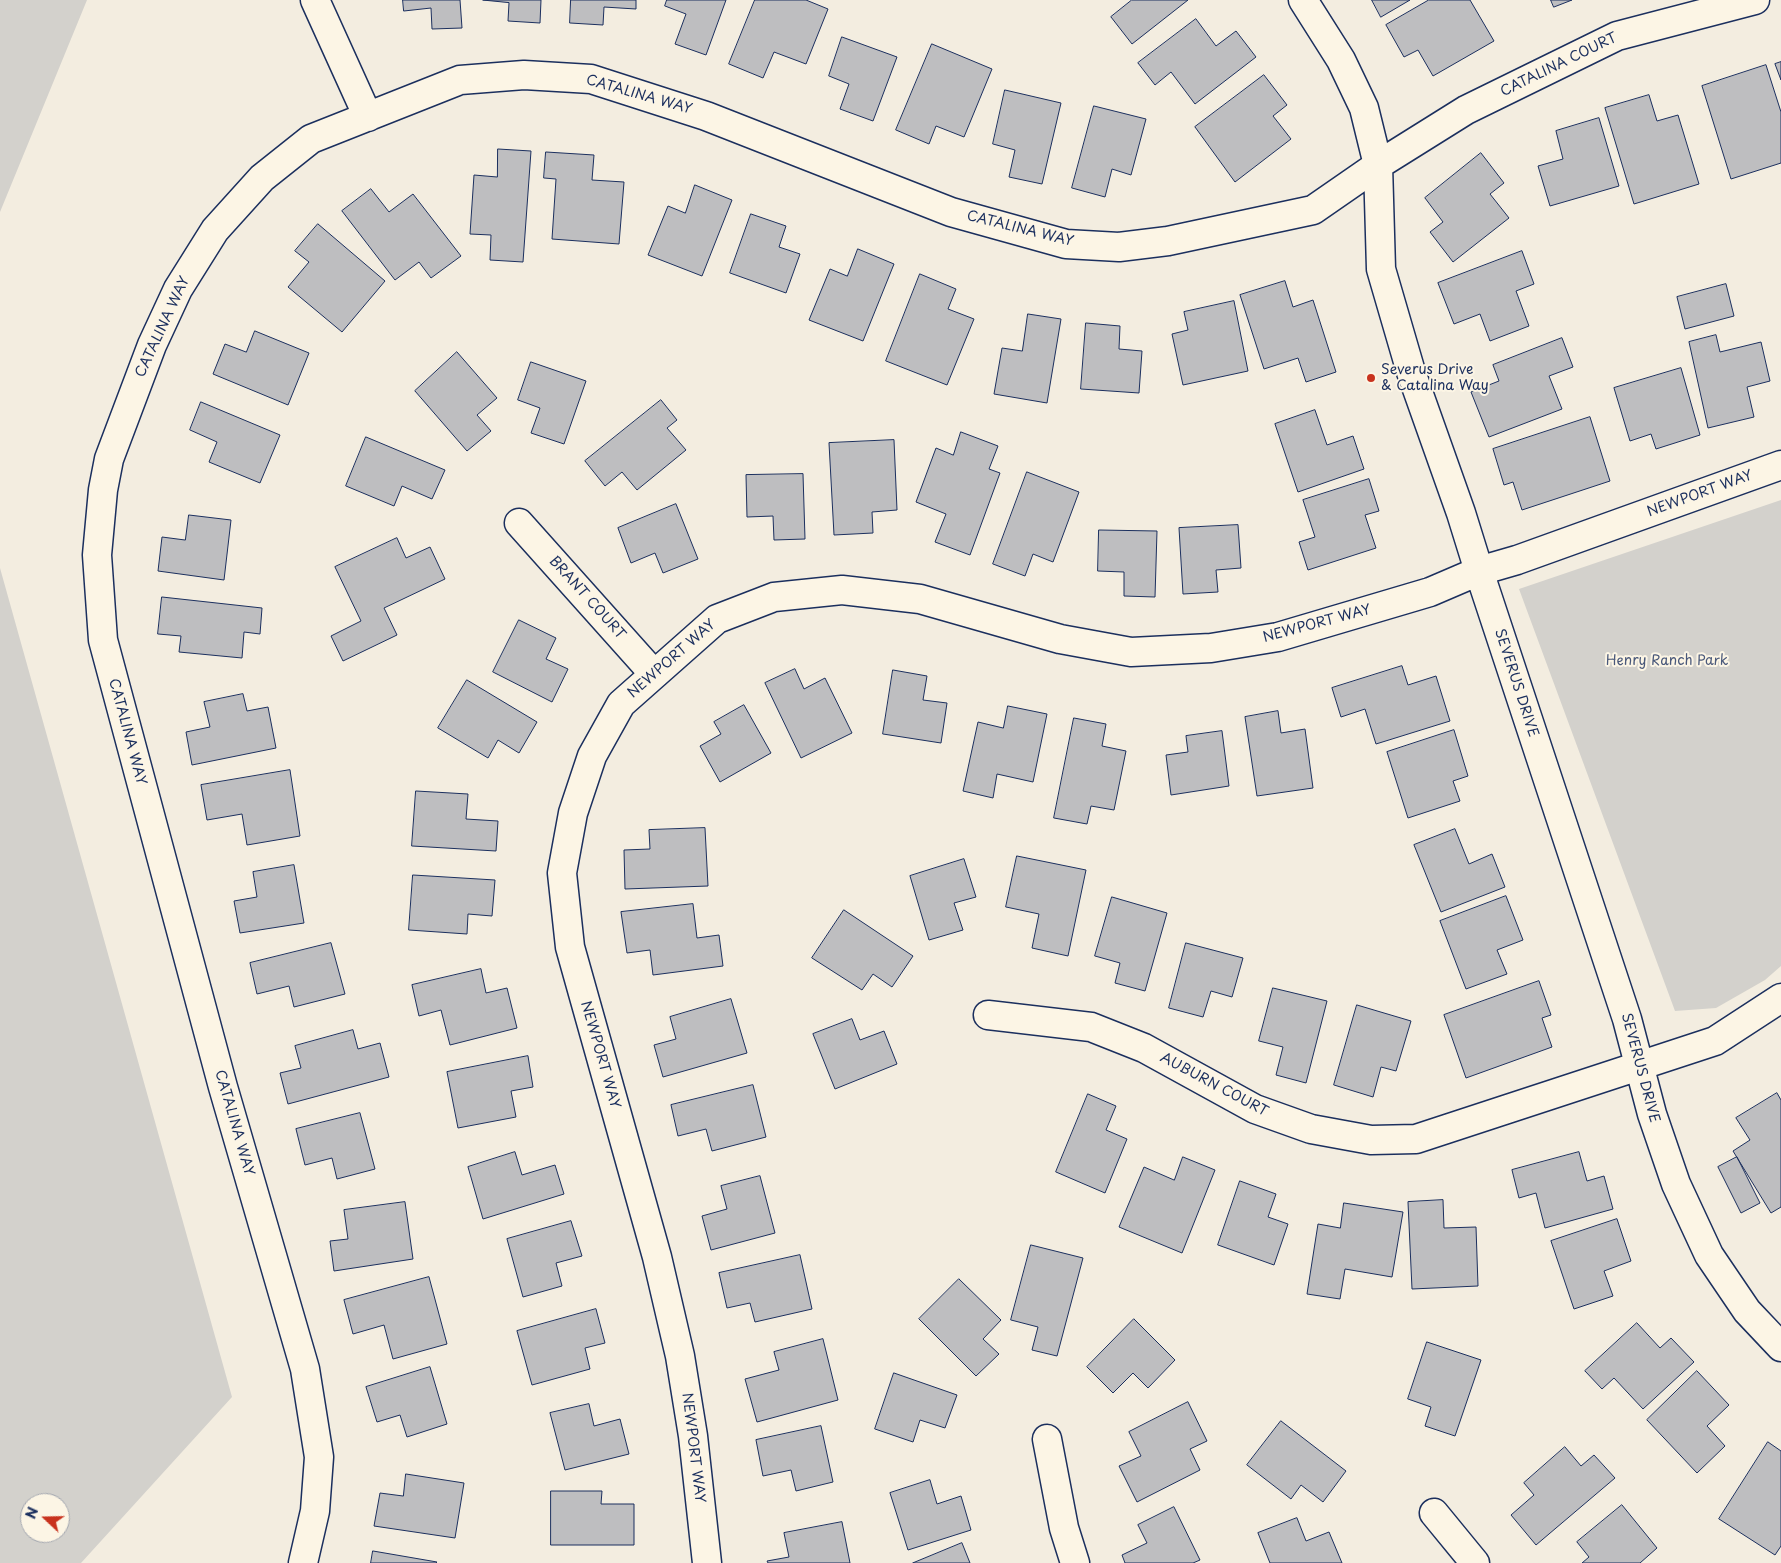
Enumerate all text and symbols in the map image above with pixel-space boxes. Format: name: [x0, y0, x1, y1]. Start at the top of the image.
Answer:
street label: CATALINA COURT: [1498, 29, 1620, 101]
street label: CATALINA WAY: [584, 72, 694, 118]
street label: CATALINA WAY: [965, 208, 1075, 250]
street label: CATALINA WAY: [132, 274, 194, 380]
place label: Severus Drive & Catalina Way: [1381, 362, 1489, 394]
marker: Severus Drive & Catalina Way: [1365, 372, 1377, 384]
street label: NEWPORT WAY: [1645, 467, 1755, 521]
street label: BRANT COURT: [545, 553, 629, 643]
street label: NEWPORT WAY: [1261, 602, 1373, 646]
street label: NEWPORT WAY: [625, 616, 719, 702]
street label: SEVERUS DRIVE: [1491, 627, 1541, 739]
park label: Henry Ranch Park: [1606, 653, 1728, 669]
street label: CATALINA WAY: [105, 677, 149, 787]
street label: NEWPORT WAY: [577, 999, 623, 1111]
street label: SEVERUS DRIVE: [1617, 1011, 1663, 1125]
street label: AUBURN COURT: [1157, 1049, 1271, 1121]
street label: CATALINA WAY: [211, 1068, 257, 1178]
street label: NEWPORT WAY: [678, 1392, 708, 1504]
north arrow: [20, 1493, 70, 1543]
text: N: [20, 1504, 43, 1522]

